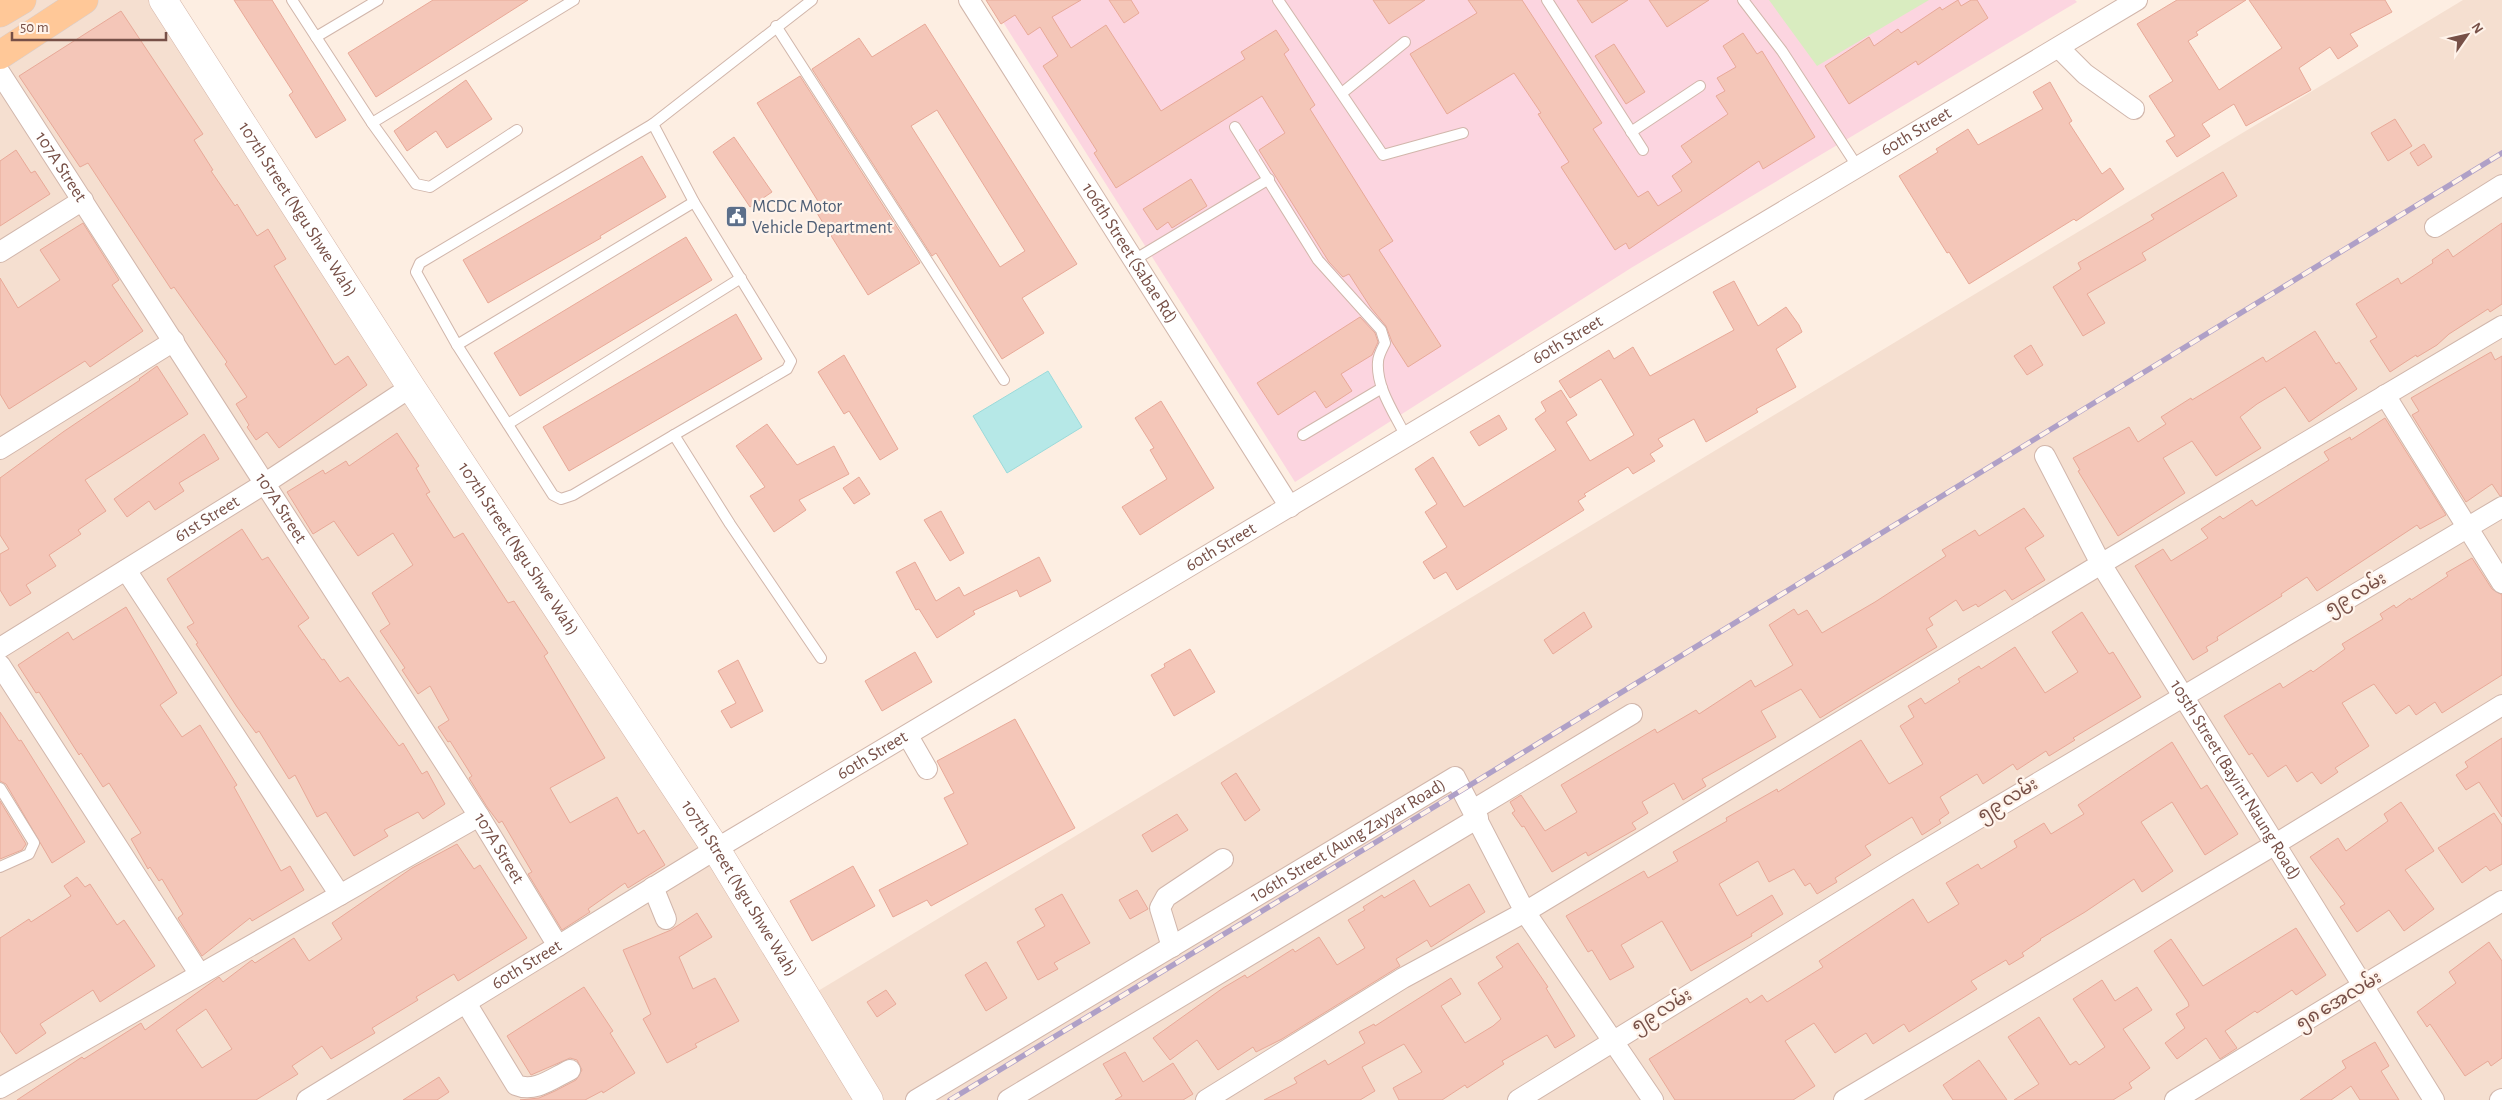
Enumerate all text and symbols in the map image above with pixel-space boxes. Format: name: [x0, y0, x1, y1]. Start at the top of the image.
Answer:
scale bar: [12, 10, 166, 42]
north arrow: [2442, 10, 2492, 60]
text: 50 m: [20, 20, 49, 35]
text: N: [2468, 20, 2485, 36]
street label: 60th Street: [1878, 104, 1955, 160]
street label: 107th Street (Ngu Shwe Wah): [235, 119, 360, 300]
street label: 107A Street: [32, 129, 90, 205]
street label: 106th Street (Sabae Rd): [1078, 180, 1181, 327]
place label: MCDC Motor Vehicle Department: [752, 198, 893, 237]
public building icon: MCDC Motor Vehicle Department: [724, 205, 748, 229]
street label: 60th Street: [1529, 312, 1606, 368]
street label: 107th Street (Ngu Shwe Wah): [454, 459, 582, 639]
street label: 107A Street: [252, 470, 310, 547]
street label: 61st Street: [172, 492, 243, 546]
street label: 60th Street: [1183, 519, 1259, 575]
street label: ၅၉ လမ်း: [2320, 565, 2392, 623]
street label: 105th Street (Bayint Naung Road): [2167, 677, 2304, 883]
street label: 60th Street: [834, 728, 911, 783]
street label: ၅၉ လမ်း: [1972, 771, 2044, 829]
street label: 106th Street (Aung Zayyar Road): [1248, 776, 1449, 906]
street label: 107th Street (Ngu Shwe Wah): [678, 797, 800, 980]
street label: 107A Street: [471, 810, 527, 887]
street label: 60th Street: [489, 937, 565, 993]
street label: ၅၈ အေလမ်း: [2291, 964, 2387, 1038]
street label: ၅၉ လမ်း: [1626, 982, 1698, 1040]

